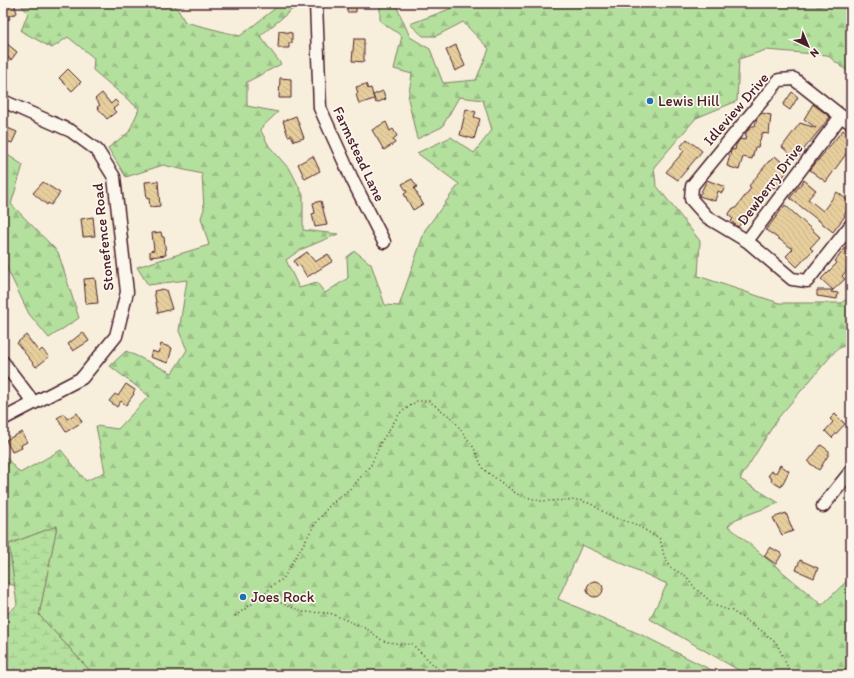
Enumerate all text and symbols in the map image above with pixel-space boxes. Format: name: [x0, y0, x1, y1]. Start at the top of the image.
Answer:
north arrow: [788, 26, 828, 66]
text: N: [807, 46, 822, 60]
street label: Idleview Drive: [700, 69, 772, 149]
place label: Lewis Hill: [658, 92, 720, 110]
marker: Lewis Hill: [645, 96, 655, 106]
street label: Farmstead Lane: [329, 104, 389, 204]
street label: Dewberry Drive: [733, 139, 807, 229]
street label: Stonefence Road: [88, 182, 118, 292]
place label: Joes Rock: [251, 588, 315, 606]
marker: Joes Rock: [238, 592, 248, 602]

